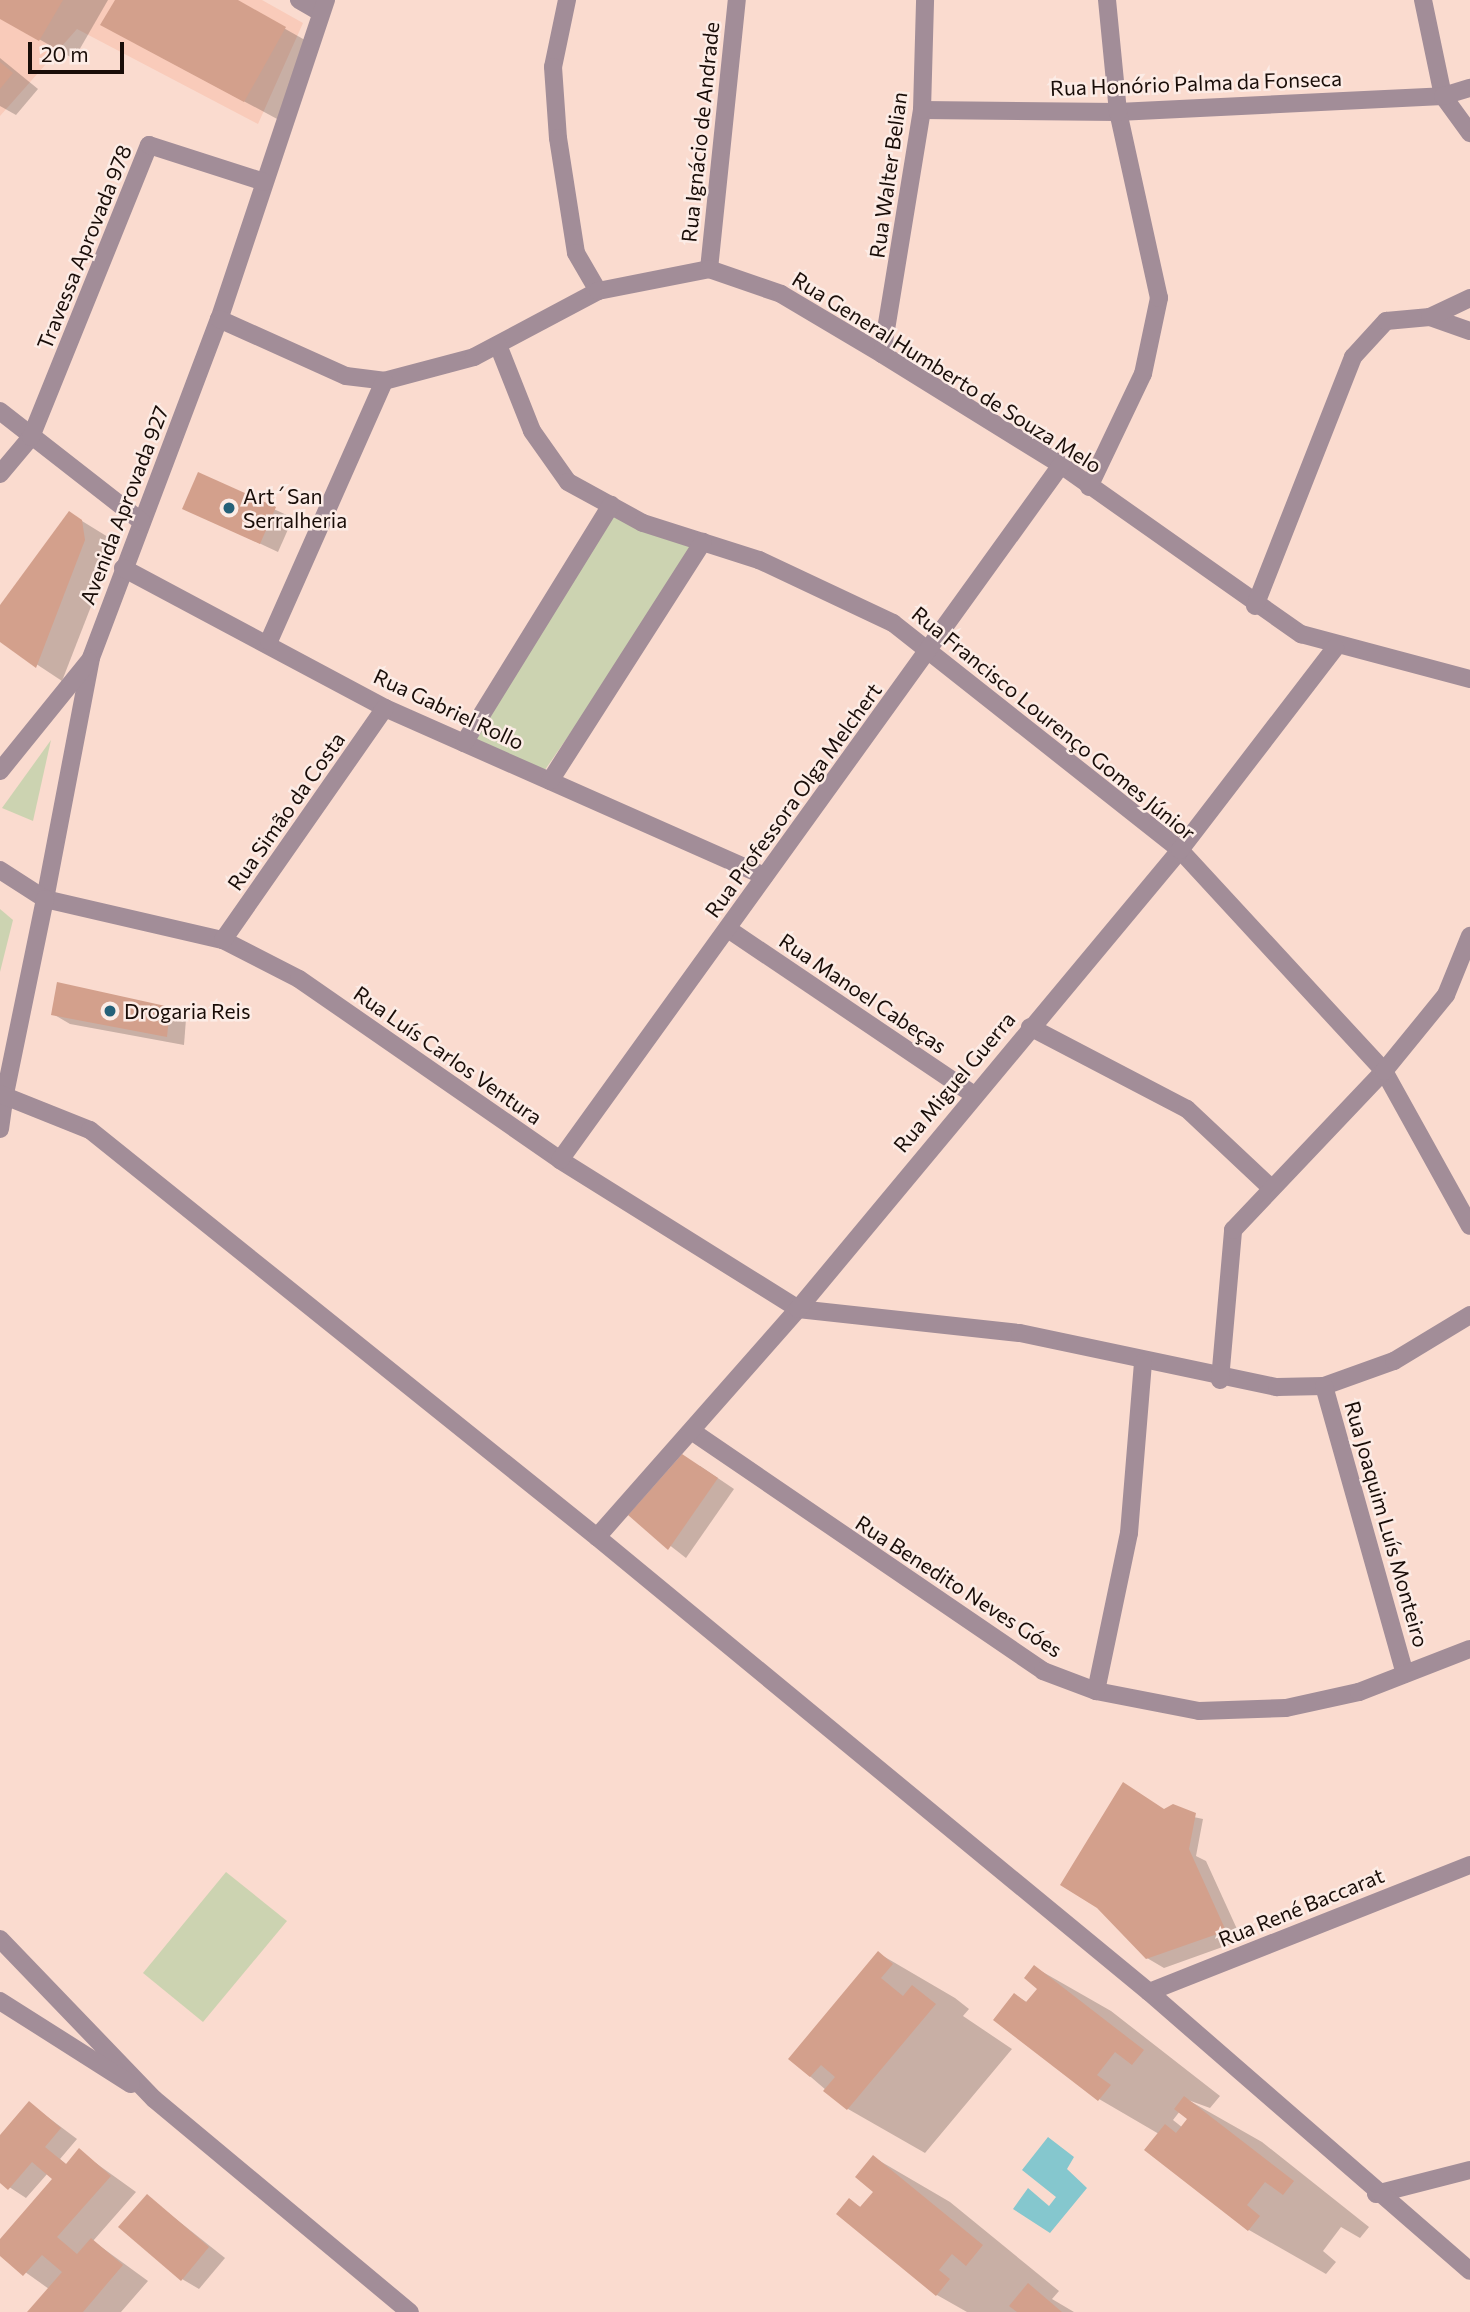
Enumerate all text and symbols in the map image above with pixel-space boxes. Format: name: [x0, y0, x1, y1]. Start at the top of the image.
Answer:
street label: Rua Ignácio de Andrade: [676, 21, 724, 243]
scale bar: [32, 28, 128, 72]
text: 20 m: [41, 41, 89, 66]
street label: Rua Honório Palma da Fonseca: [1050, 65, 1342, 101]
street label: Rua Walter Belian: [864, 90, 912, 260]
street label: Travessa Aprovada 978: [31, 141, 137, 353]
street label: Rua General Humberto de Souza Melo: [788, 266, 1106, 478]
street label: Avenida Aprovada 927: [74, 402, 174, 608]
place label: Art´San Serralheria: [243, 483, 347, 533]
marker: Art´San Serralheria: [221, 500, 237, 516]
street label: Rua Francisco Lourenço Gomes Júnior: [907, 601, 1201, 845]
street label: Rua Gabriel Rollo: [370, 663, 528, 755]
street label: Rua Professora Olga Melchert: [699, 678, 887, 922]
street label: Rua Simão da Costa: [222, 727, 350, 895]
street label: Rua Manoel Cabeças: [775, 928, 951, 1058]
street label: Rua Luís Carlos Ventura: [349, 980, 547, 1130]
place label: Drogaria Reis: [124, 998, 250, 1024]
marker: Drogaria Reis: [102, 1003, 118, 1019]
street label: Rua Miguel Guerra: [888, 1007, 1020, 1157]
street label: Rua Joaquim Luís Monteiro: [1340, 1398, 1434, 1650]
street label: Rua Benedito Neves Góes: [851, 1510, 1067, 1662]
street label: Rua René Baccarat: [1215, 1862, 1387, 1952]

